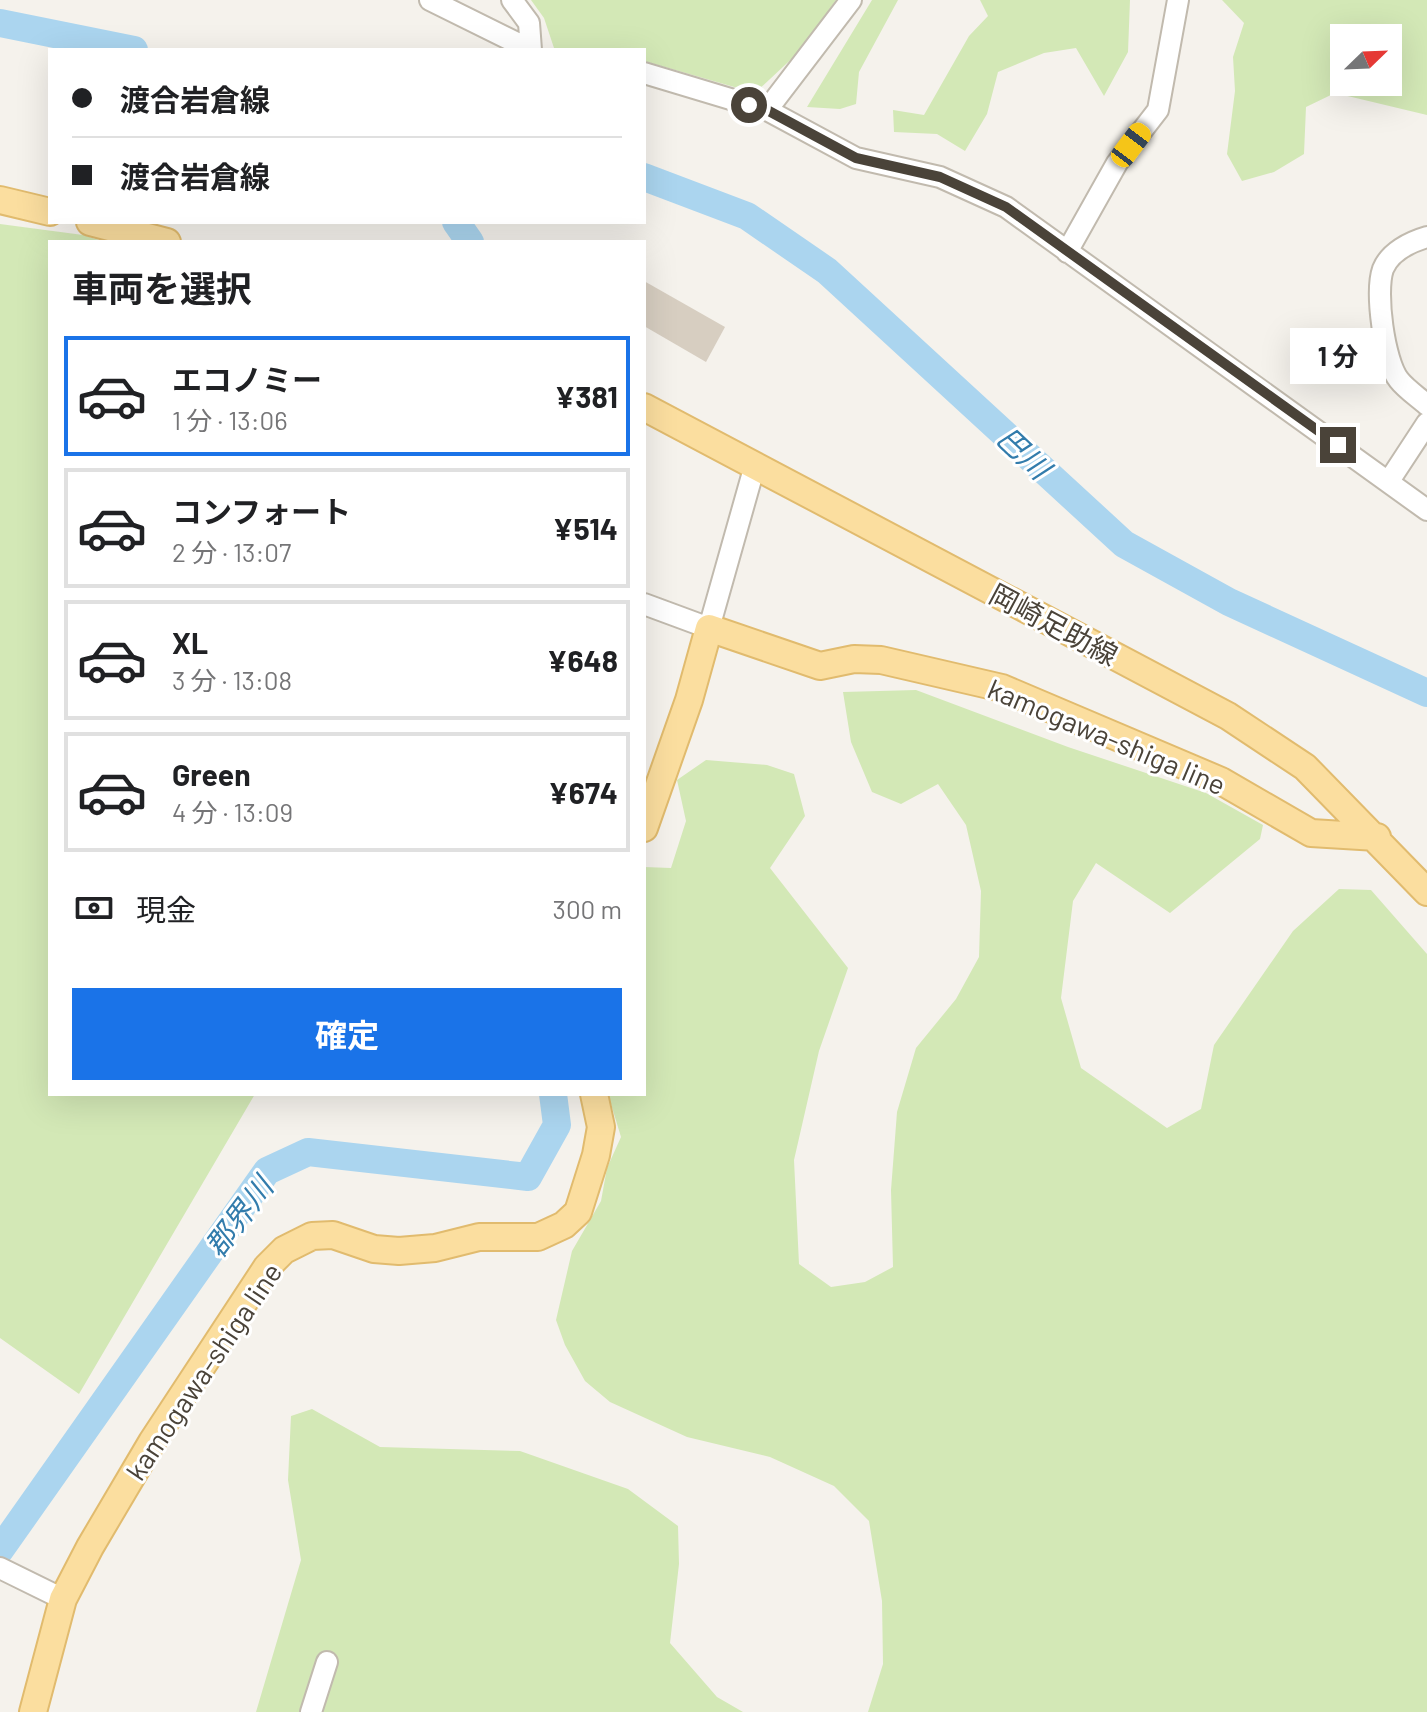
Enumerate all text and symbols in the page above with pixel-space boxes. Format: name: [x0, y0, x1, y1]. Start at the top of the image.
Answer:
north arrow: [1330, 24, 1402, 96]
map controls: [1330, 24, 1402, 96]
text: 渡合岩倉線: [120, 81, 270, 117]
route start: [731, 87, 767, 123]
car: [1107, 119, 1155, 171]
text: 渡合岩倉線: [120, 158, 270, 194]
text: 車両を選択: [72, 266, 252, 309]
callout: 1 分: [1290, 329, 1386, 385]
text: 1 分: [1318, 340, 1358, 371]
icon: car: [76, 360, 148, 432]
text: エコノミー: [172, 361, 322, 397]
text: ¥381: [555, 378, 618, 414]
text: 1 分 · 13:06: [172, 404, 288, 435]
water label: 巴川: [990, 418, 1060, 488]
route end: [1320, 427, 1356, 463]
icon: car: [76, 492, 148, 564]
text: コンフォート: [172, 493, 351, 529]
text: ¥514: [553, 510, 618, 546]
text: 2 分 · 13:07: [172, 536, 291, 567]
street label: 岡崎足助線: [984, 576, 1124, 672]
icon: car: [76, 624, 148, 696]
text: XL: [172, 624, 208, 660]
text: ¥648: [547, 642, 618, 678]
text: 3 分 · 13:08: [172, 664, 292, 695]
street label: kamogawa-shiga line: [983, 671, 1231, 801]
icon: car: [76, 756, 148, 828]
text: Green: [172, 756, 251, 792]
text: ¥674: [548, 774, 618, 810]
text: 4 分 · 13:09: [172, 796, 293, 827]
icon: cash: [72, 886, 116, 930]
text: 現金: [136, 891, 196, 927]
text: 300 m: [553, 893, 622, 924]
button: 確定: [72, 988, 622, 1080]
water label: 郡界川: [197, 1167, 281, 1263]
street label: kamogawa-shiga line: [118, 1256, 288, 1486]

